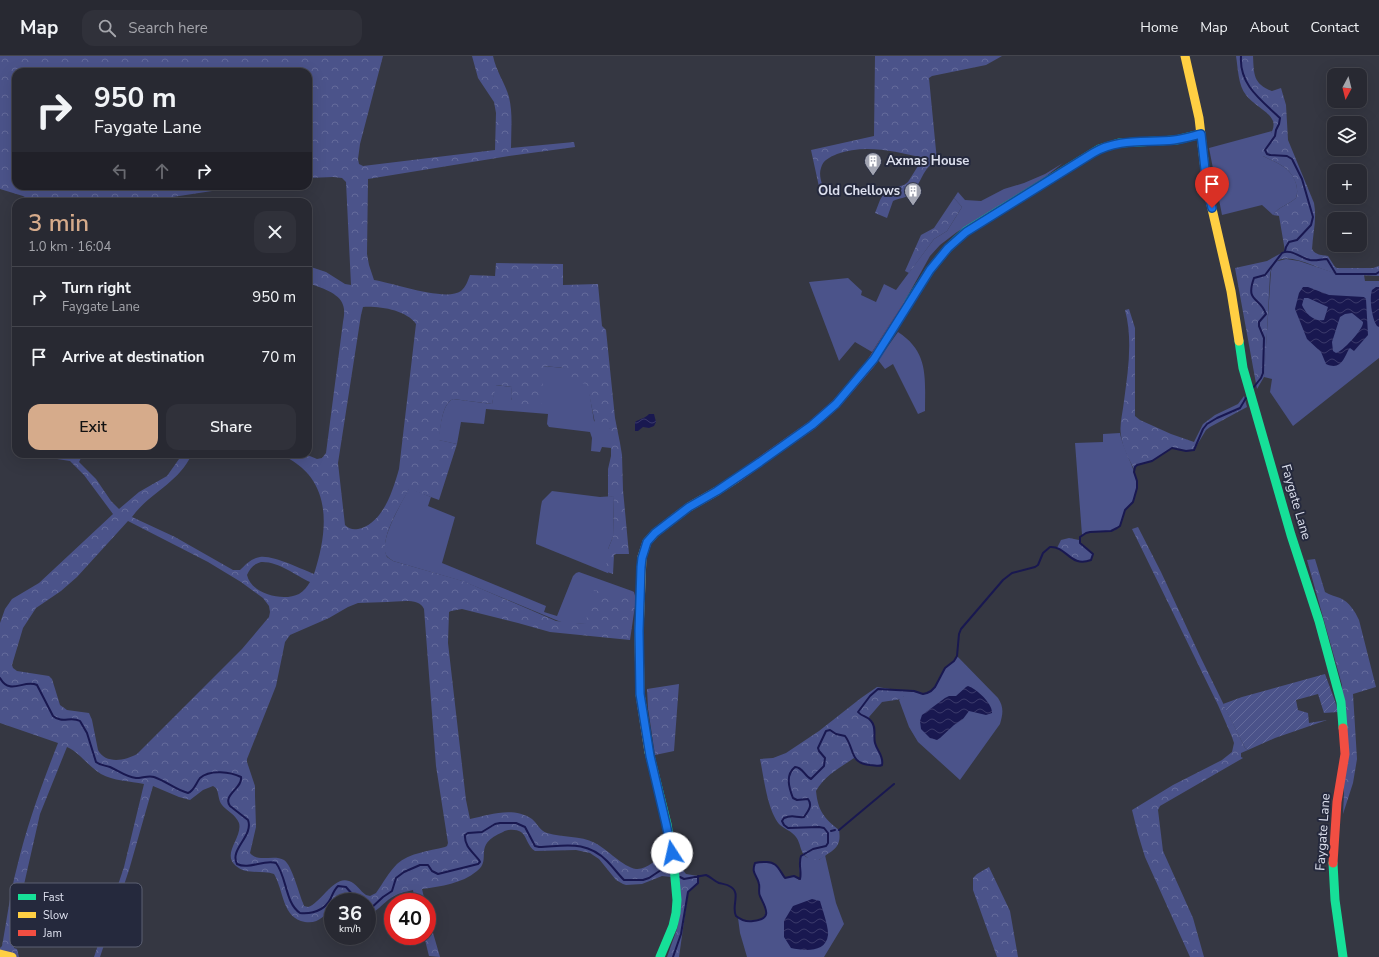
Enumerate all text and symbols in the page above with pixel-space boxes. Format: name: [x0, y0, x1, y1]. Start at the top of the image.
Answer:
search box: [82, 10, 362, 46]
text: Map: [20, 15, 58, 41]
icon: search: [96, 17, 118, 39]
text: Search here: [128, 18, 208, 38]
text: Home: [1140, 18, 1178, 37]
text: Map: [1200, 18, 1228, 37]
text: About: [1250, 18, 1289, 37]
text: Contact: [1311, 18, 1359, 37]
north arrow: [1327, 68, 1367, 108]
map controls: [1327, 68, 1367, 252]
text: 950 m: [94, 79, 177, 117]
icon: right: [28, 84, 80, 136]
text: Faygate Lane: [94, 115, 202, 139]
button: layers: [1327, 116, 1367, 156]
building icon: Axmas House: [863, 151, 883, 176]
place label: Axmas House: [886, 152, 969, 170]
icon: left: [109, 160, 131, 182]
icon: ahead: [151, 160, 173, 182]
icon: right: [193, 160, 215, 182]
button: +: [1327, 164, 1367, 204]
pin: [1195, 167, 1229, 208]
icon: arrive: [1201, 173, 1223, 195]
building icon: Old Chellows: [903, 181, 923, 206]
place label: Old Chellows: [818, 182, 900, 200]
text: 3 min: [28, 207, 89, 239]
button: close: [254, 211, 296, 253]
button: −: [1327, 212, 1367, 252]
text: 1.0 km · 16:04: [28, 238, 111, 256]
text: Turn right: [62, 278, 131, 298]
icon: right: [28, 286, 50, 308]
text: 950 m: [252, 287, 296, 307]
text: Faygate Lane: [62, 298, 140, 316]
icon: arrive: [28, 346, 50, 368]
text: Arrive at destination: [62, 347, 205, 367]
text: 70 m: [261, 347, 296, 367]
button: Exit: [28, 404, 158, 450]
button: Share: [166, 404, 296, 450]
street label: Faygate Lane: [1277, 462, 1315, 542]
street label: Faygate Lane: [1311, 792, 1335, 871]
position arrow: [651, 832, 693, 874]
legend: [10, 883, 142, 947]
text: Fast: [43, 890, 64, 905]
speed limit sign: 40: [384, 893, 436, 945]
text: 36: [338, 900, 362, 927]
text: Slow: [43, 908, 68, 923]
text: km/h: [339, 922, 361, 936]
text: Jam: [42, 926, 62, 941]

